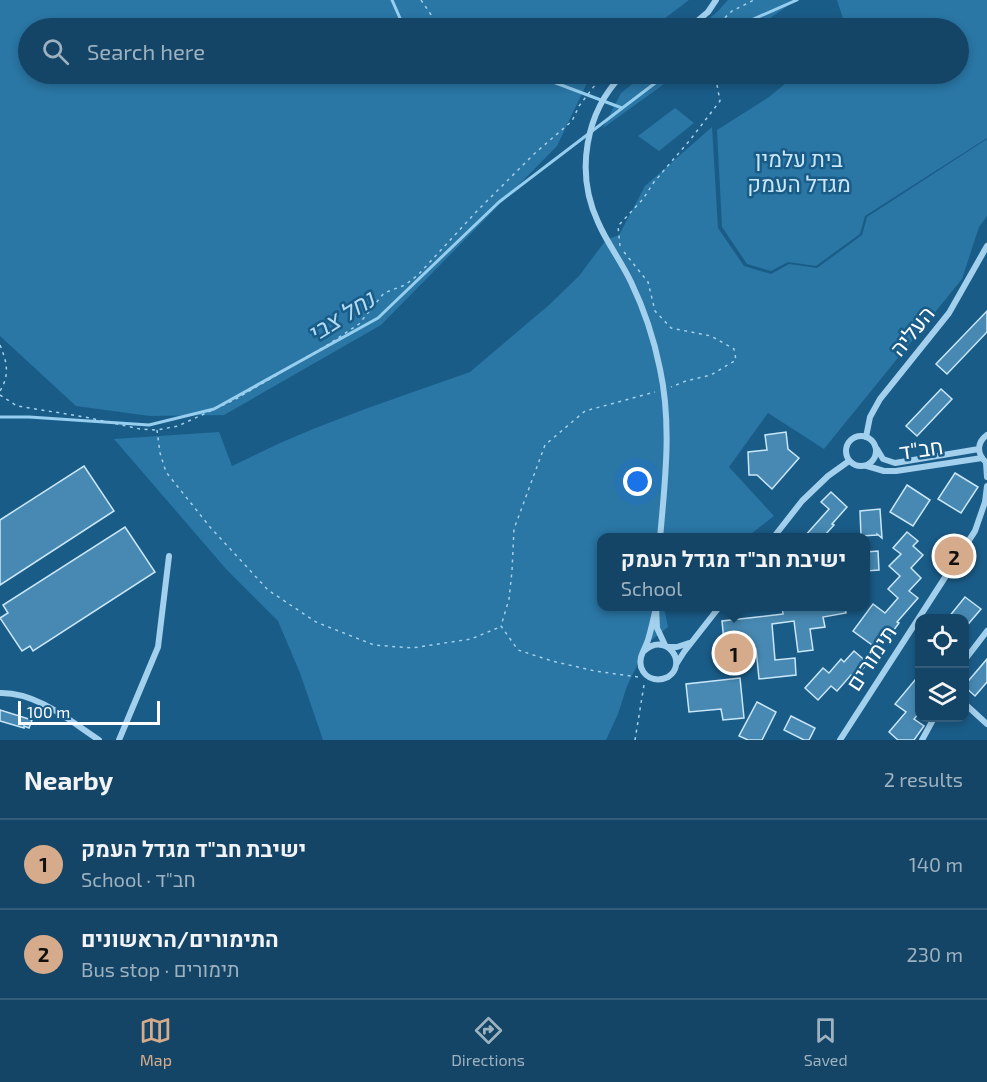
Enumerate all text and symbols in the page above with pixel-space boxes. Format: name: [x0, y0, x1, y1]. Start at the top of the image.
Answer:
search box: [18, 18, 969, 84]
icon: search: [39, 35, 72, 68]
text: Search here: [87, 38, 205, 64]
park label: בית עלמין מגדל העמק: [747, 145, 851, 196]
water label: נחל צבי: [301, 283, 381, 348]
street label: העליה: [883, 300, 939, 361]
street label: חב"ד: [897, 432, 945, 464]
your location: [623, 467, 652, 496]
popup: [597, 533, 870, 611]
pin: 2: [934, 534, 974, 578]
text: ישיבת חב"ד מגדל העמק: [621, 545, 846, 571]
text: School: [621, 576, 682, 600]
map controls: [915, 614, 969, 722]
button: locate: [915, 614, 969, 668]
street label: תימורים: [840, 620, 901, 695]
pin: 1: [714, 630, 754, 676]
button: layers: [915, 668, 969, 722]
scale bar: [18, 698, 160, 726]
text: 100 m: [27, 702, 70, 721]
text: Nearby: [24, 764, 113, 795]
text: 2 results: [884, 767, 963, 791]
text: ישיבת חב"ד מגדל העמק: [81, 835, 306, 861]
text: 1: [39, 852, 48, 876]
text: 140 m: [909, 852, 963, 876]
text: School · חב"ד: [81, 867, 196, 891]
text: התימורים/הראשונים: [81, 925, 279, 951]
text: 2: [38, 942, 49, 966]
text: 230 m: [907, 942, 963, 966]
text: Bus stop · תימורים: [81, 957, 239, 981]
tab: Map: [139, 1014, 172, 1069]
tab: Directions: [451, 1014, 525, 1069]
tab: Saved: [804, 1014, 848, 1069]

